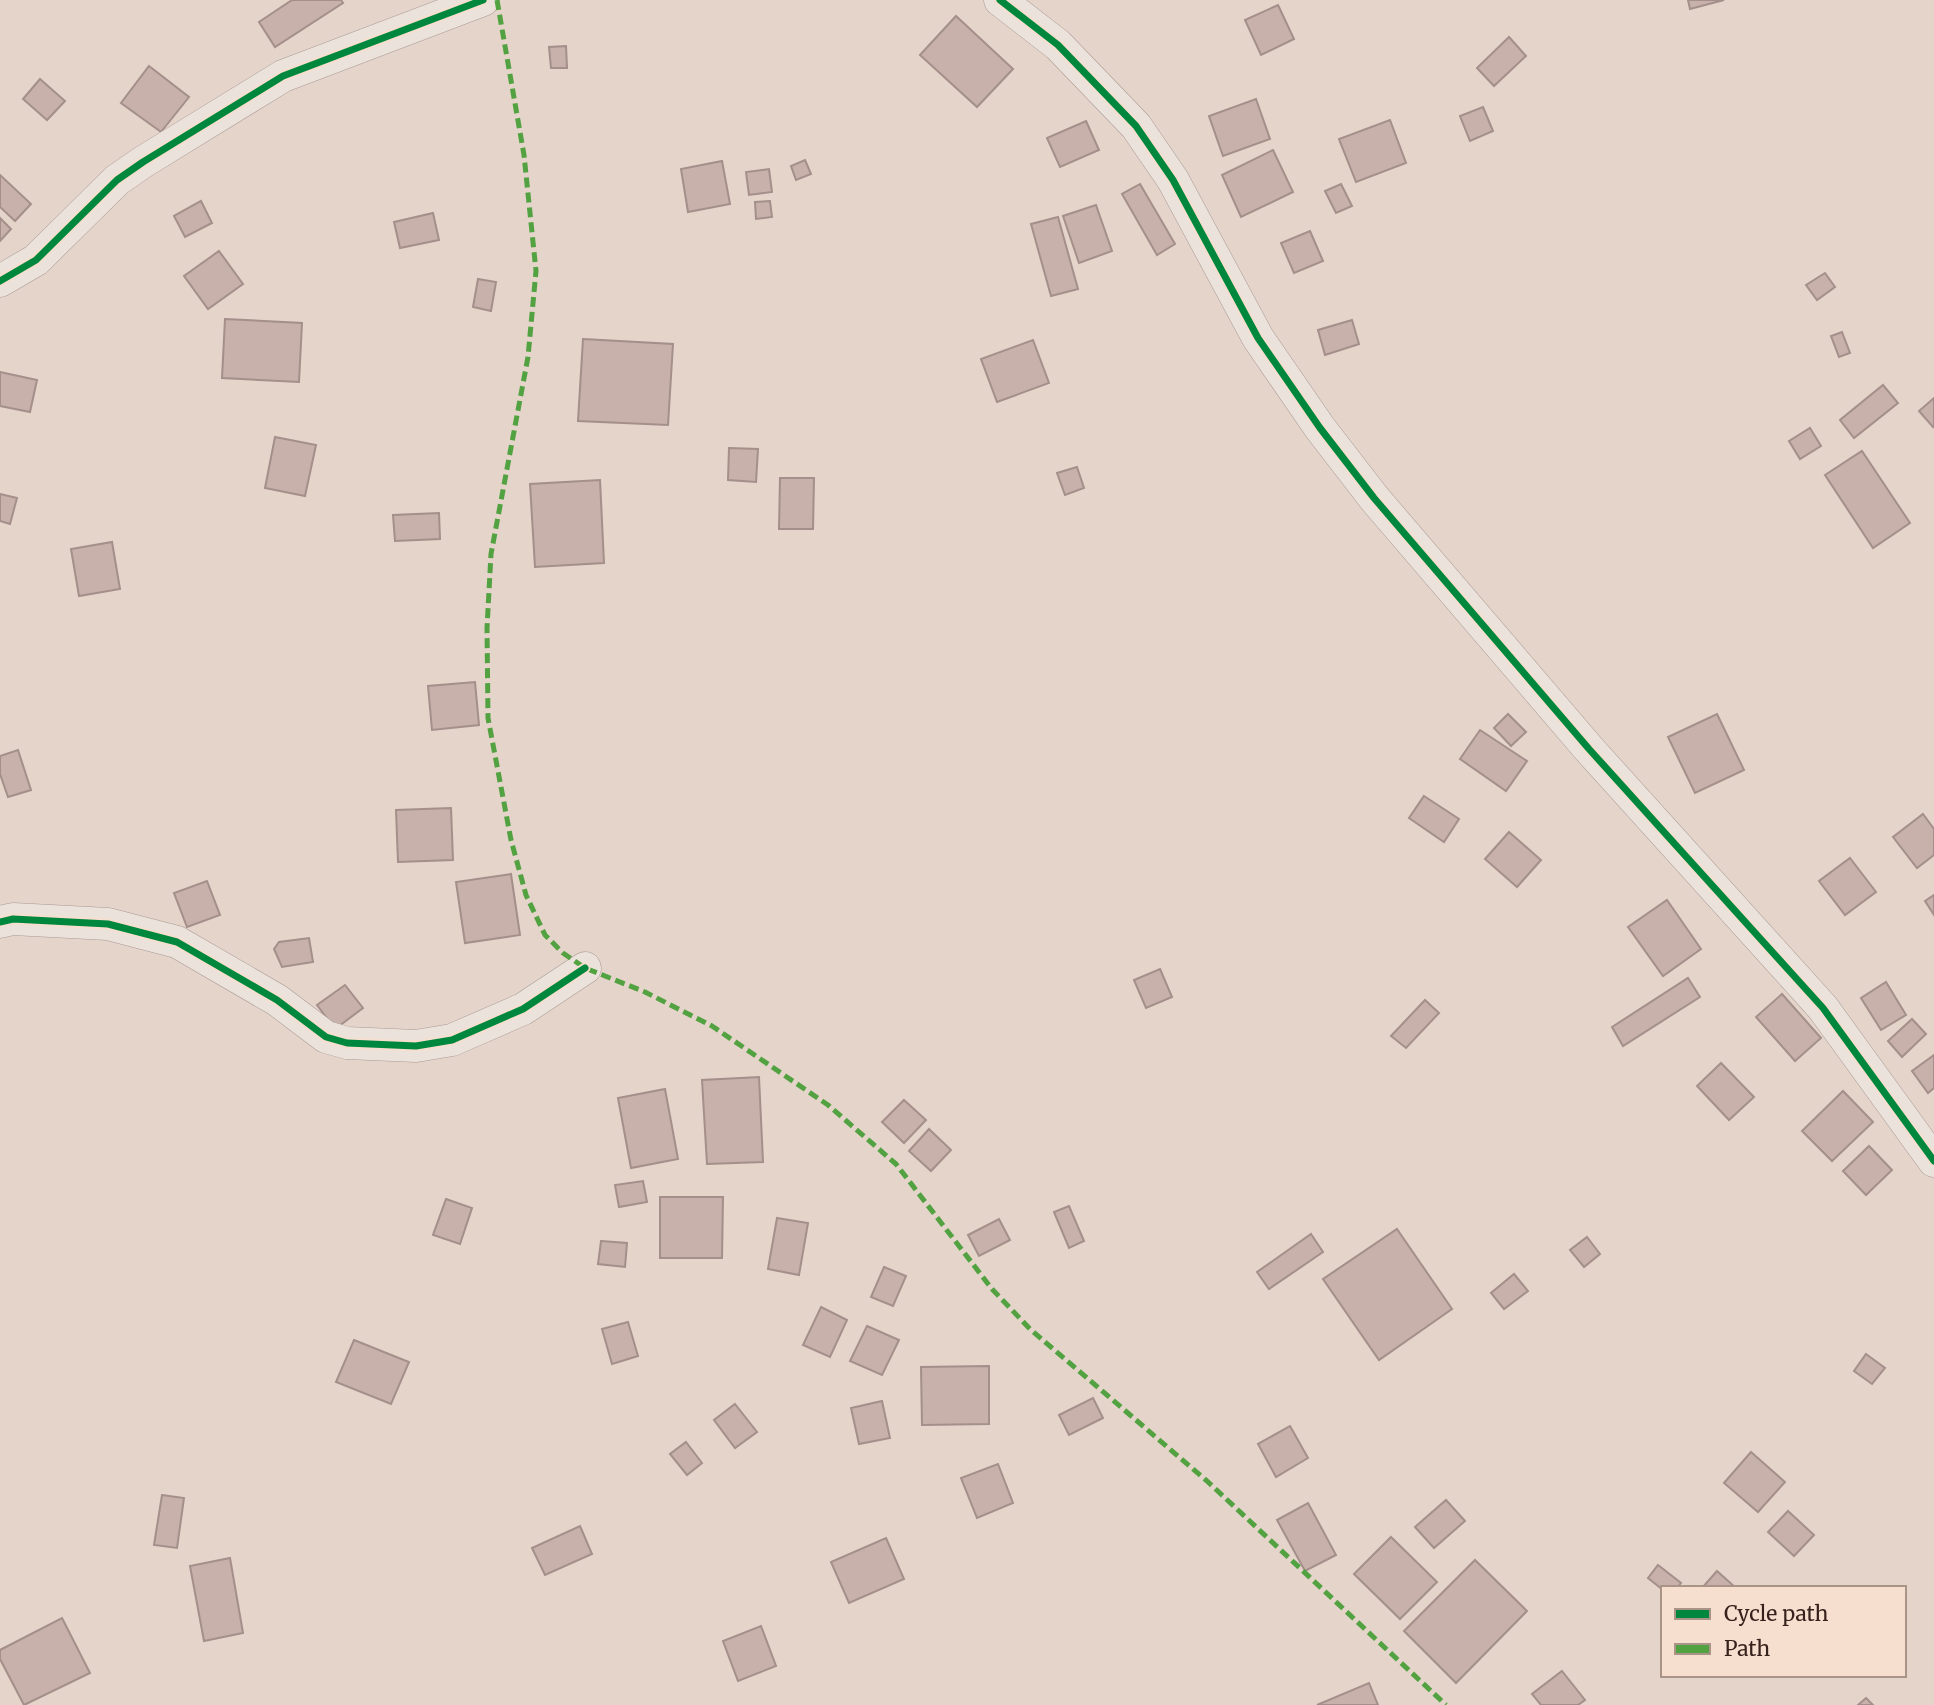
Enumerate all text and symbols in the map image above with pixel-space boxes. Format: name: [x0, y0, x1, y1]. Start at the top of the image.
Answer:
legend: [1661, 1586, 1906, 1677]
text: Cycle path: [1724, 1600, 1828, 1627]
text: Path: [1724, 1635, 1770, 1662]

